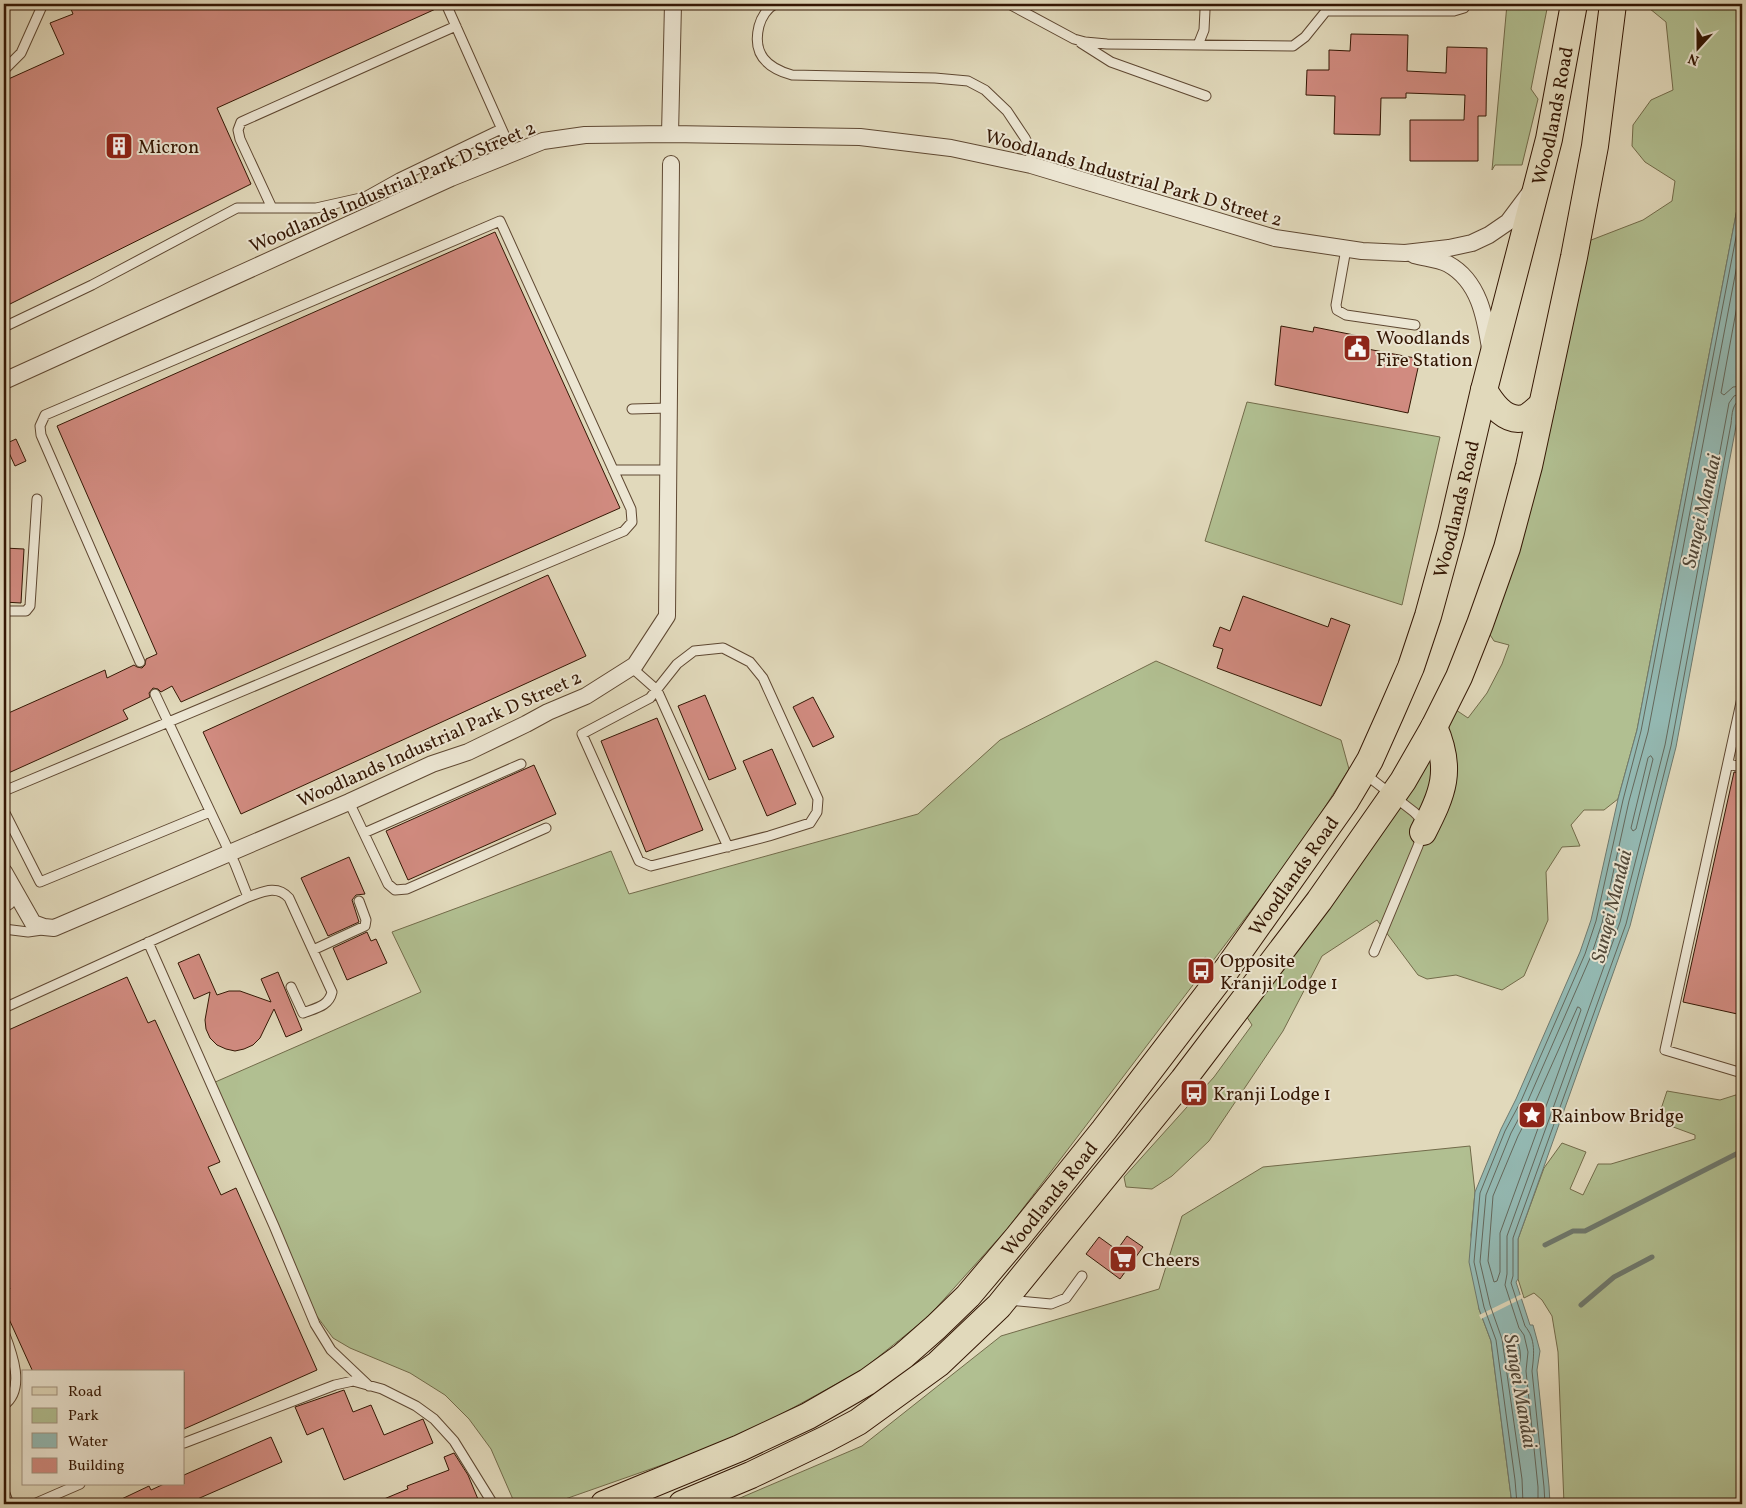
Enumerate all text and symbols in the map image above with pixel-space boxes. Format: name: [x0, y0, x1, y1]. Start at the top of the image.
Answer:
north arrow: [1674, 22, 1724, 72]
street label: Woodlands Road: [1527, 45, 1581, 188]
text: N: [1686, 48, 1702, 69]
street label: Woodlands Industrial Park D Street 2: [246, 116, 540, 260]
street label: Woodlands Industrial Park D Street 2: [982, 124, 1285, 234]
building icon: Micron: [104, 131, 134, 161]
place label: Micron: [138, 135, 199, 161]
place label: Woodlands Fire Station: [1376, 326, 1473, 374]
public building icon: Woodlands Fire Station: [1342, 333, 1372, 363]
street label: Woodlands Road: [1428, 438, 1487, 581]
water label: Sungei Mandai: [1676, 451, 1730, 571]
street label: Woodlands Industrial Park D Street 2: [294, 665, 586, 814]
street label: Woodlands Road: [1244, 812, 1346, 941]
water label: Sungei Mandai: [1585, 846, 1641, 966]
place label: Opposite Kranji Lodge 1: [1220, 949, 1338, 997]
bus stop icon: Opposite Kranji Lodge 1: [1186, 956, 1216, 986]
bus stop icon: Kranji Lodge 1: [1179, 1078, 1209, 1108]
place label: Kranji Lodge 1: [1213, 1082, 1331, 1108]
place icon: Rainbow Bridge: [1517, 1100, 1547, 1130]
place label: Rainbow Bridge: [1551, 1104, 1684, 1130]
street label: Woodlands Road: [996, 1137, 1105, 1263]
supermarket icon: Cheers: [1108, 1244, 1138, 1274]
place label: Cheers: [1142, 1248, 1200, 1274]
water label: Sungei Mandai: [1495, 1332, 1543, 1452]
legend: [22, 1370, 185, 1486]
text: Road: [68, 1382, 102, 1403]
text: Park: [68, 1406, 99, 1427]
text: Water: [68, 1432, 108, 1453]
text: Building: [68, 1456, 125, 1477]

